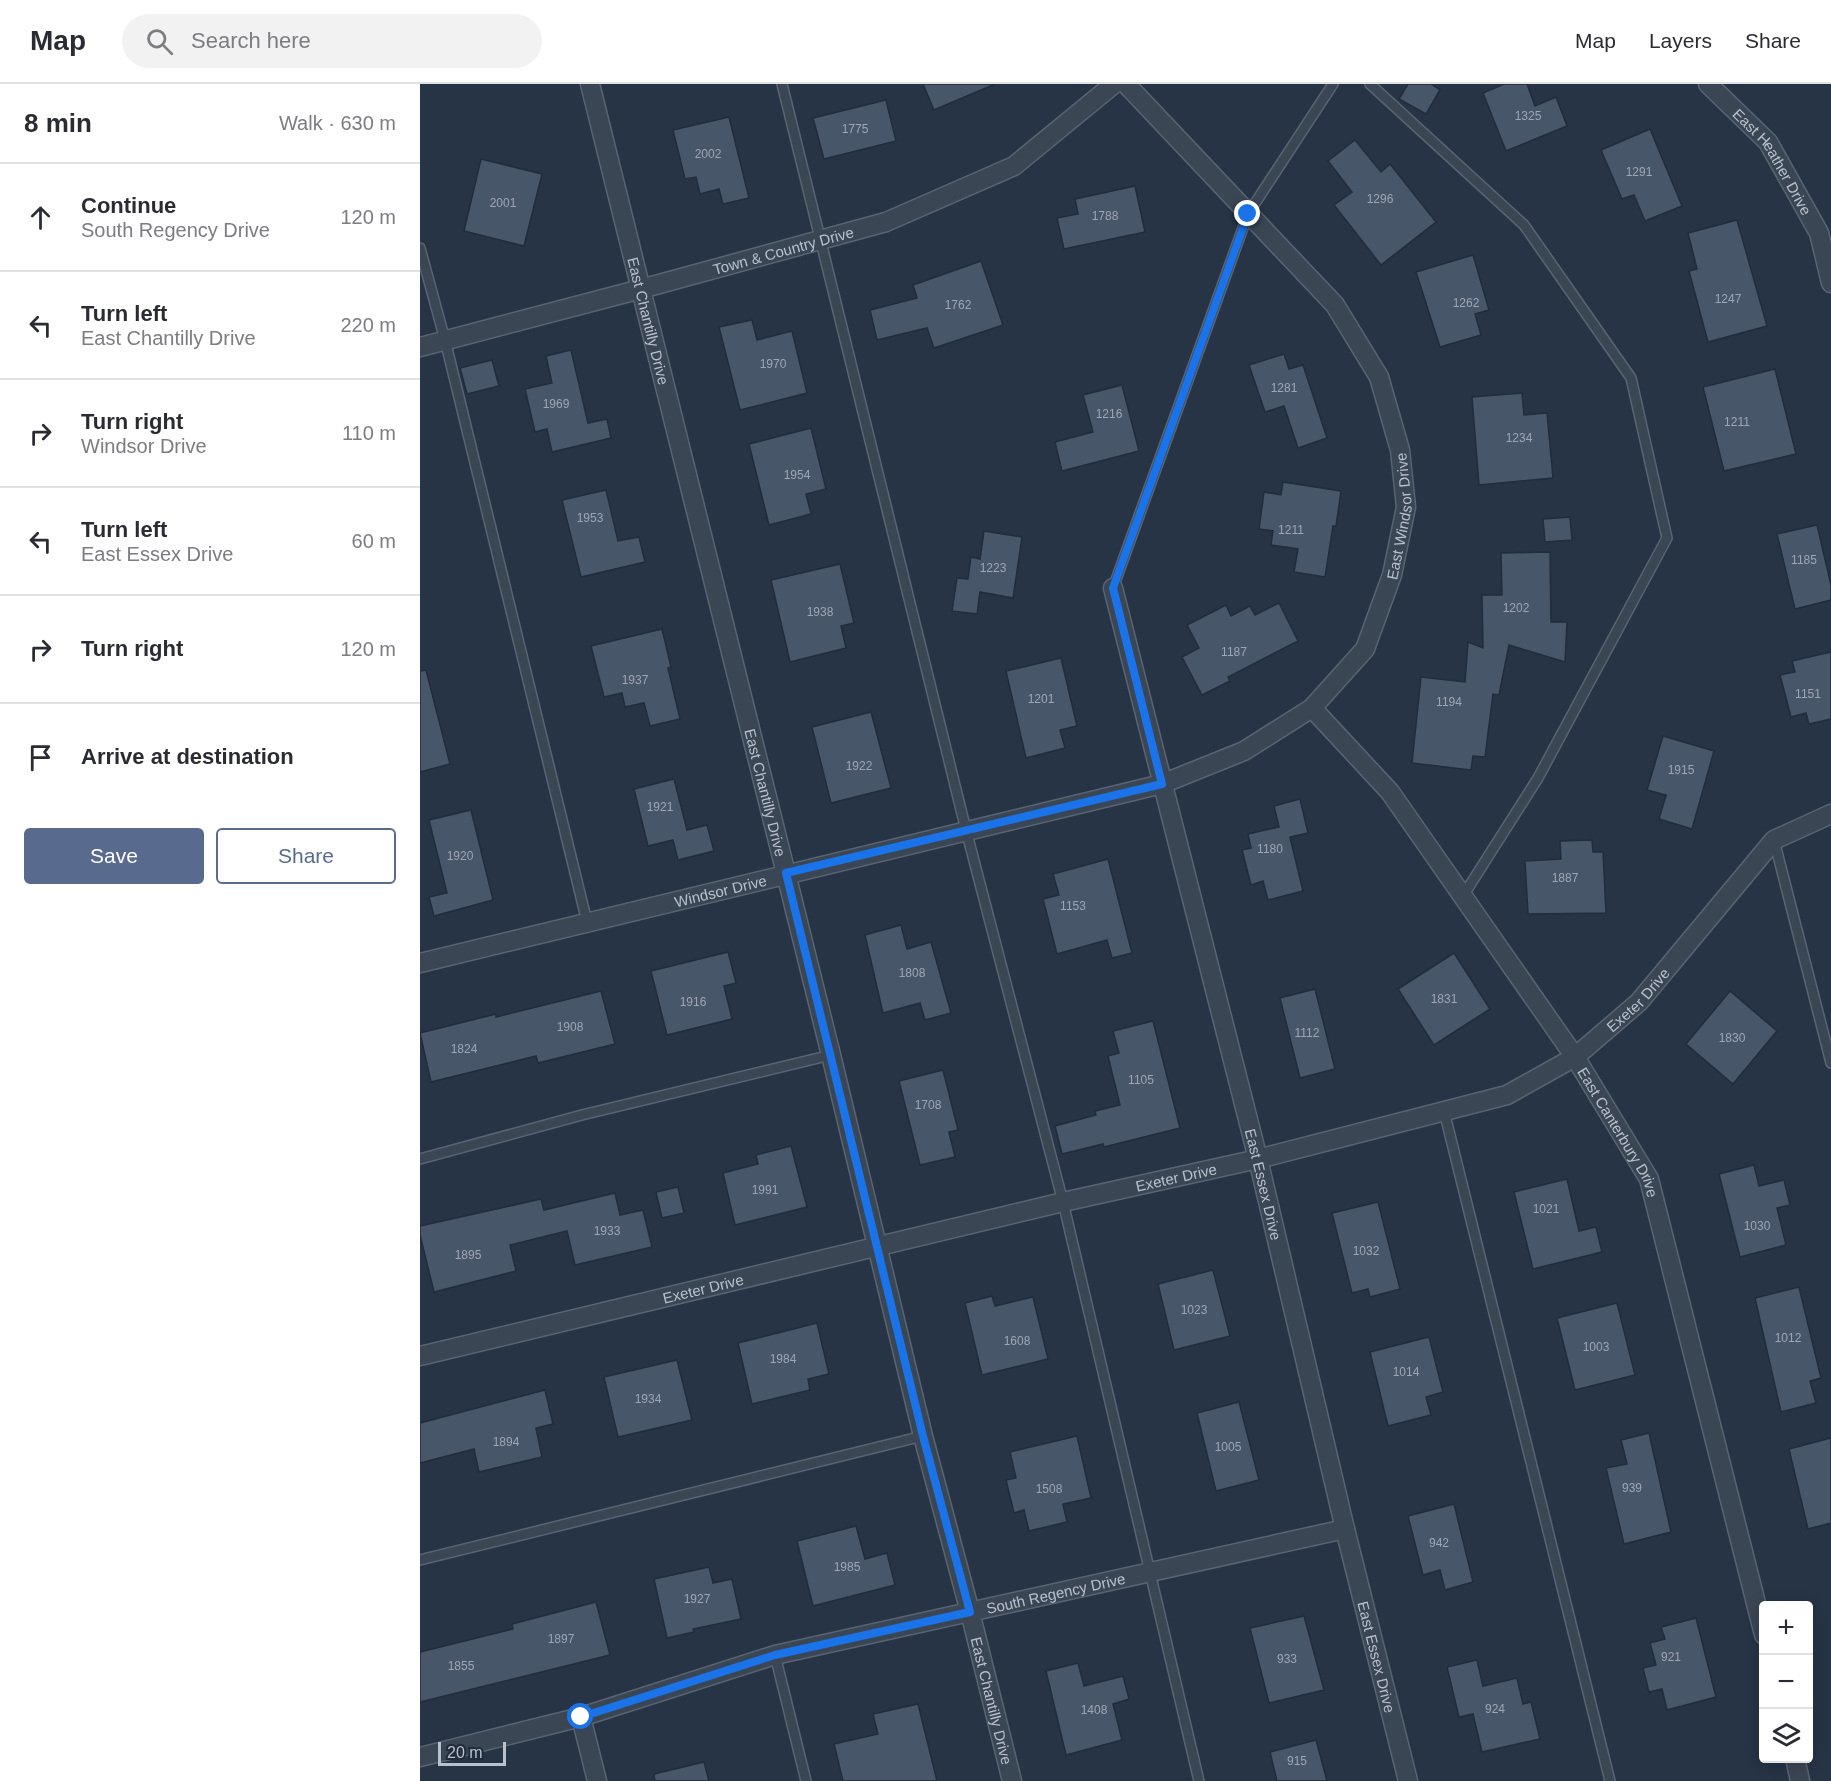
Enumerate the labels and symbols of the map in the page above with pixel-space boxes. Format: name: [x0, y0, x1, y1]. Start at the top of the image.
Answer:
street label: East Heather Drive: [1730, 105, 1815, 218]
house number: 1325: [1515, 109, 1542, 123]
house number: 1775: [842, 122, 869, 136]
house number: 2002: [695, 147, 722, 161]
house number: 1291: [1626, 165, 1653, 179]
house number: 1296: [1367, 192, 1394, 206]
house number: 2001: [490, 196, 517, 210]
route end: [1234, 200, 1260, 226]
house number: 1788: [1092, 209, 1119, 223]
street label: Town & Country Drive: [711, 223, 856, 277]
street label: East Chantilly Drive: [625, 255, 673, 386]
house number: 1247: [1715, 292, 1742, 306]
house number: 1262: [1453, 296, 1480, 310]
house number: 1762: [945, 298, 972, 312]
house number: 1970: [760, 357, 787, 371]
house number: 1281: [1271, 381, 1298, 395]
house number: 1969: [543, 397, 570, 411]
house number: 1216: [1096, 407, 1123, 421]
house number: 1211: [1724, 415, 1750, 429]
house number: 1234: [1506, 431, 1533, 445]
street label: East Windsor Drive: [1383, 452, 1415, 581]
house number: 1954: [784, 468, 811, 482]
house number: 1953: [577, 511, 604, 525]
house number: 1211: [1278, 523, 1304, 537]
house number: 1185: [1791, 553, 1817, 567]
house number: 1223: [980, 561, 1007, 575]
house number: 1202: [1503, 601, 1530, 615]
house number: 1938: [807, 605, 834, 619]
house number: 1187: [1221, 645, 1247, 659]
house number: 1937: [622, 673, 649, 687]
house number: 1151: [1795, 687, 1821, 701]
house number: 1201: [1028, 692, 1055, 706]
house number: 1194: [1436, 695, 1462, 709]
street label: East Chantilly Drive: [742, 727, 790, 858]
house number: 1922: [846, 759, 873, 773]
house number: 1915: [1668, 763, 1695, 777]
house number: 1921: [647, 800, 674, 814]
house number: 1180: [1257, 842, 1283, 856]
house number: 1920: [447, 849, 474, 863]
street label: Windsor Drive: [673, 871, 768, 910]
house number: 1887: [1552, 871, 1579, 885]
house number: 1153: [1060, 899, 1086, 913]
street label: Exeter Drive: [1603, 964, 1672, 1035]
house number: 1808: [899, 966, 926, 980]
house number: 1831: [1431, 992, 1458, 1006]
house number: 1916: [680, 995, 707, 1009]
house number: 1908: [557, 1020, 584, 1034]
house number: 1112: [1295, 1026, 1320, 1040]
house number: 1830: [1719, 1031, 1746, 1045]
house number: 1824: [451, 1042, 478, 1056]
street label: East Canterbury Drive: [1575, 1064, 1662, 1199]
house number: 1105: [1128, 1073, 1154, 1087]
house number: 1708: [915, 1098, 942, 1112]
street label: East Essex Drive: [1242, 1127, 1285, 1242]
street label: Exeter Drive: [1134, 1160, 1218, 1194]
house number: 1991: [752, 1183, 779, 1197]
house number: 1021: [1533, 1202, 1560, 1216]
house number: 1030: [1744, 1219, 1771, 1233]
house number: 1933: [594, 1224, 621, 1238]
house number: 1032: [1353, 1244, 1380, 1258]
house number: 1895: [455, 1248, 482, 1262]
street label: Exeter Drive: [661, 1270, 745, 1306]
house number: 1023: [1181, 1303, 1208, 1317]
house number: 1012: [1775, 1331, 1802, 1345]
house number: 1608: [1004, 1334, 1031, 1348]
house number: 1003: [1583, 1340, 1610, 1354]
house number: 1984: [770, 1352, 797, 1366]
house number: 1014: [1393, 1365, 1420, 1379]
house number: 1934: [635, 1392, 662, 1406]
house number: 1894: [493, 1435, 520, 1449]
house number: 1005: [1215, 1440, 1242, 1454]
house number: 939: [1622, 1481, 1642, 1495]
house number: 1508: [1036, 1482, 1063, 1496]
house number: 942: [1429, 1536, 1449, 1550]
house number: 1985: [834, 1560, 861, 1574]
street label: South Regency Drive: [985, 1569, 1127, 1617]
house number: 1927: [684, 1592, 711, 1606]
street label: East Essex Drive: [1355, 1599, 1399, 1714]
house number: 1897: [548, 1632, 575, 1646]
street label: East Chantilly Drive: [968, 1635, 1016, 1766]
house number: 921: [1661, 1650, 1681, 1664]
house number: 933: [1277, 1652, 1297, 1666]
house number: 1855: [448, 1659, 475, 1673]
house number: 924: [1485, 1702, 1505, 1716]
route start: [567, 1703, 593, 1729]
house number: 1408: [1081, 1703, 1108, 1717]
scale bar: [438, 1739, 506, 1766]
house number: 915: [1287, 1754, 1307, 1768]

